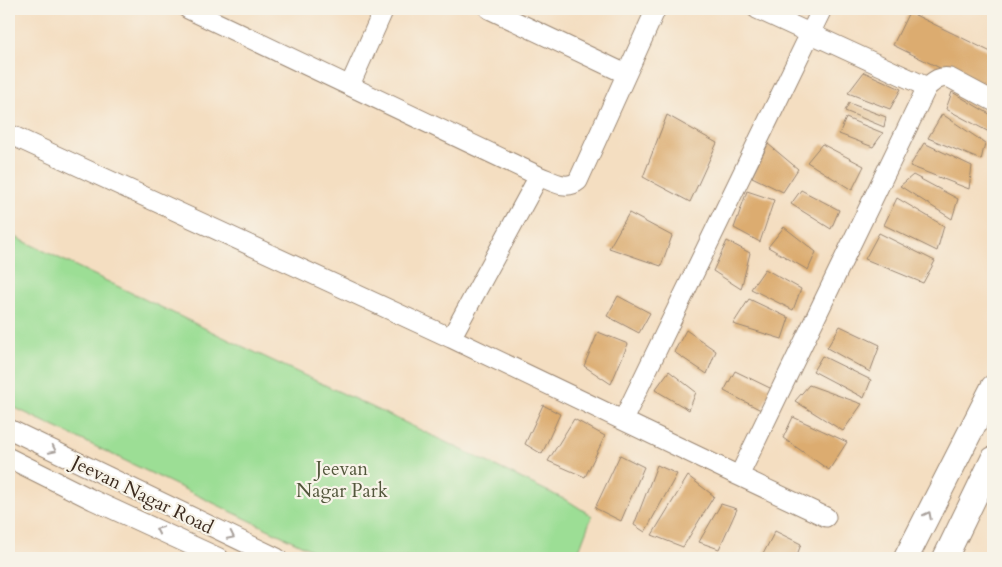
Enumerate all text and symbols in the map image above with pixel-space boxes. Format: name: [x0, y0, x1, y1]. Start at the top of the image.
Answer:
one-way arrow: [48, 444, 57, 454]
street label: Jeevan Nagar Road: [65, 448, 218, 540]
park label: Jeevan Nagar Park: [296, 456, 389, 504]
one-way arrow: [922, 511, 932, 520]
one-way arrow: [155, 526, 164, 537]
one-way arrow: [225, 530, 234, 540]

